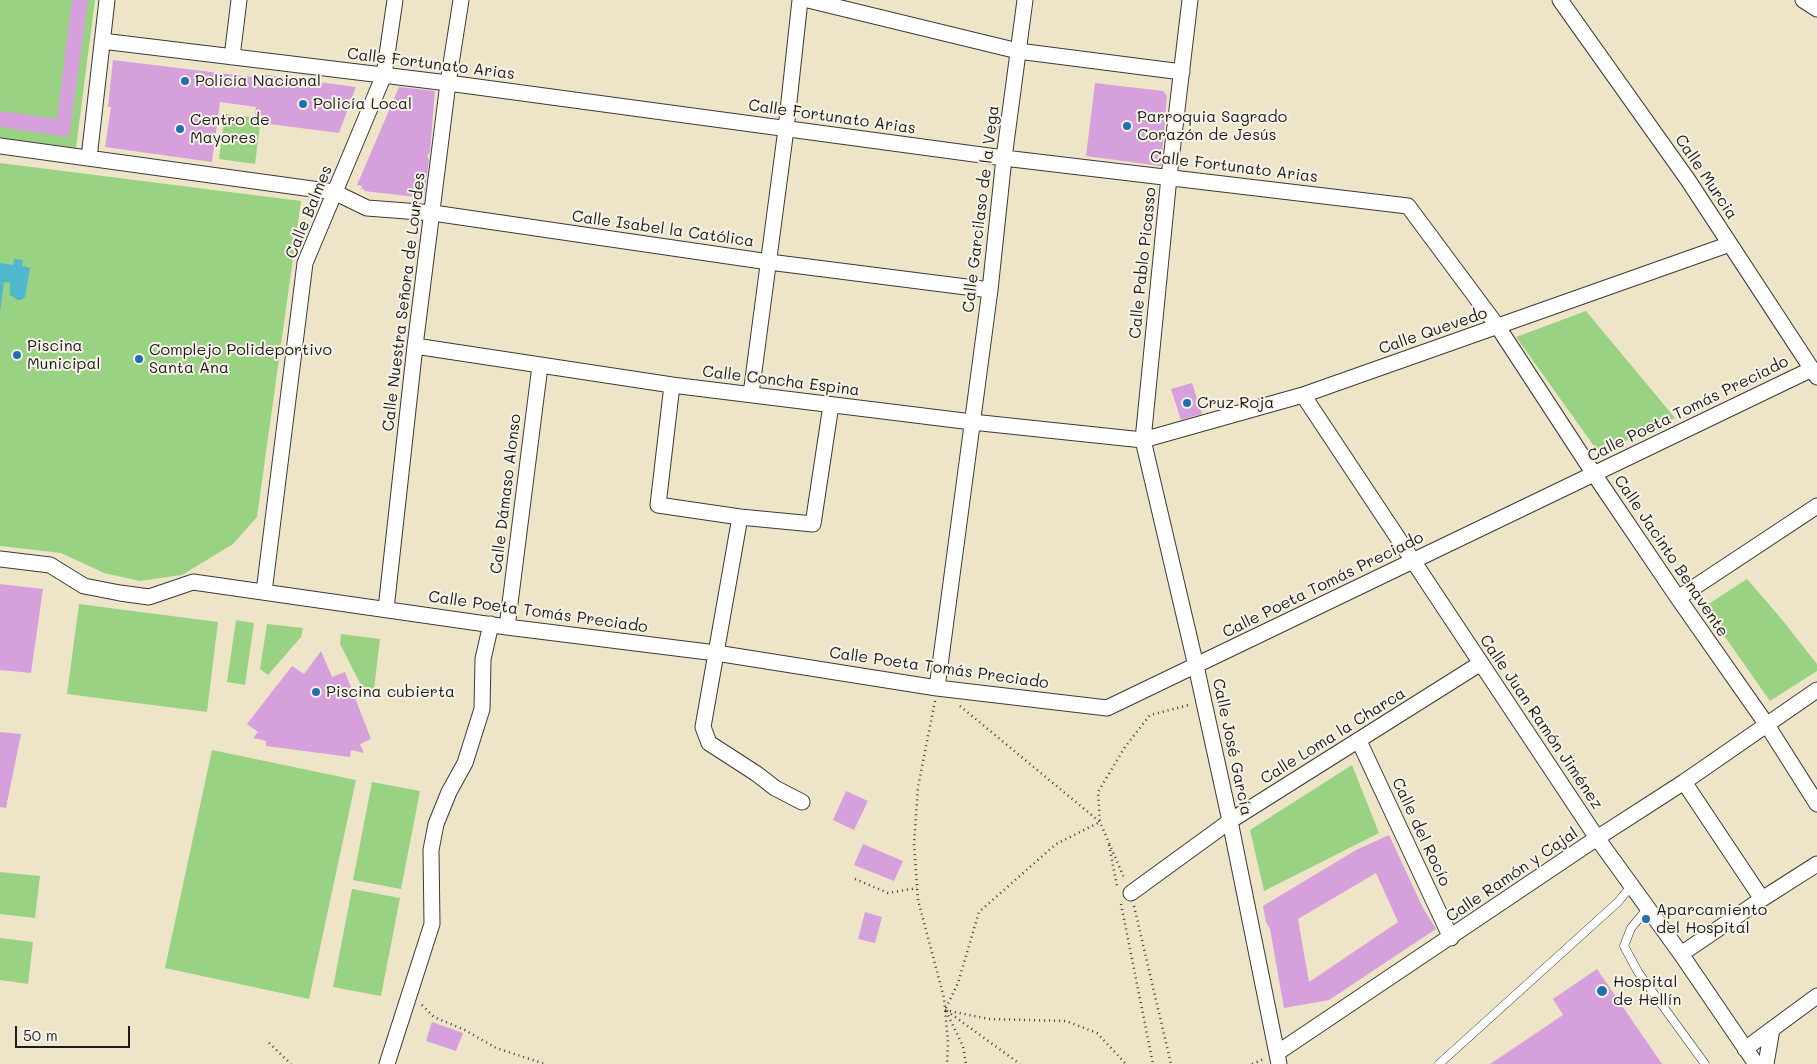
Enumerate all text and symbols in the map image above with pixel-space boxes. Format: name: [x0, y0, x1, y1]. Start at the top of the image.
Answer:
street label: Calle Fortunato Arias: [346, 44, 516, 84]
place label: Policía Nacional: [195, 71, 321, 91]
marker: Policía Nacional: [179, 75, 191, 87]
place label: Policía Local: [313, 94, 412, 114]
street label: Calle Fortunato Arias: [747, 96, 917, 138]
marker: Policía Local: [297, 98, 309, 110]
street label: Calle Garcilaso de la Vega: [959, 104, 1003, 314]
place label: Parroquia Sagrado Corazón de Jesús: [1137, 107, 1287, 145]
place label: Centro de Mayores: [190, 110, 270, 148]
marker: Parroquia Sagrado Corazón de Jesús: [1121, 120, 1133, 132]
marker: Centro de Mayores: [174, 123, 186, 135]
street label: Calle Murcia: [1671, 131, 1741, 223]
street label: Calle Fortunato Arias: [1149, 147, 1319, 187]
street label: Calle Balmes: [282, 163, 336, 261]
street label: Calle Nuestra Señora de Lourdes: [379, 171, 429, 433]
street label: Calle Pablo Picasso: [1126, 186, 1160, 340]
street label: Calle Isabel la Católica: [571, 207, 755, 251]
street label: Calle Quevedo: [1376, 303, 1490, 359]
place label: Piscina Municipal: [27, 336, 100, 374]
place label: Complejo Polideportivo Santa Ana: [149, 340, 332, 378]
marker: Piscina Municipal: [11, 349, 23, 361]
street label: Calle Poeta Tomás Preciado: [1584, 352, 1792, 466]
marker: Complejo Polideportivo Santa Ana: [133, 353, 145, 365]
street label: Calle Concha Espina: [701, 362, 861, 400]
place label: Cruz Roja: [1197, 393, 1274, 413]
marker: Cruz Roja: [1181, 397, 1193, 409]
street label: Calle Dámaso Alonso: [487, 413, 525, 575]
street label: Calle Jacinto Benavente: [1610, 472, 1732, 640]
street label: Calle Poeta Tomás Preciado: [1219, 528, 1427, 642]
street label: Calle Poeta Tomás Preciado: [427, 587, 649, 637]
street label: Calle Juan Ramón Jiménez: [1475, 631, 1607, 813]
street label: Calle Poeta Tomás Preciado: [828, 643, 1050, 693]
street label: Calle José García: [1208, 677, 1256, 817]
place label: Piscina cubierta: [326, 682, 455, 702]
street label: Calle Loma la Charca: [1257, 684, 1409, 788]
marker: Piscina cubierta: [310, 686, 322, 698]
street label: Calle del Rocío: [1388, 775, 1454, 889]
street label: Calle Ramón y Cajal: [1442, 824, 1582, 926]
place label: Aparcamiento del Hospital: [1656, 900, 1767, 938]
marker: Aparcamiento del Hospital: [1640, 913, 1652, 925]
place label: Hospital de Hellín: [1613, 972, 1681, 1010]
marker: Hospital de Hellín: [1595, 984, 1609, 998]
scale bar: [18, 1016, 132, 1048]
text: 50 m: [23, 1025, 58, 1045]

